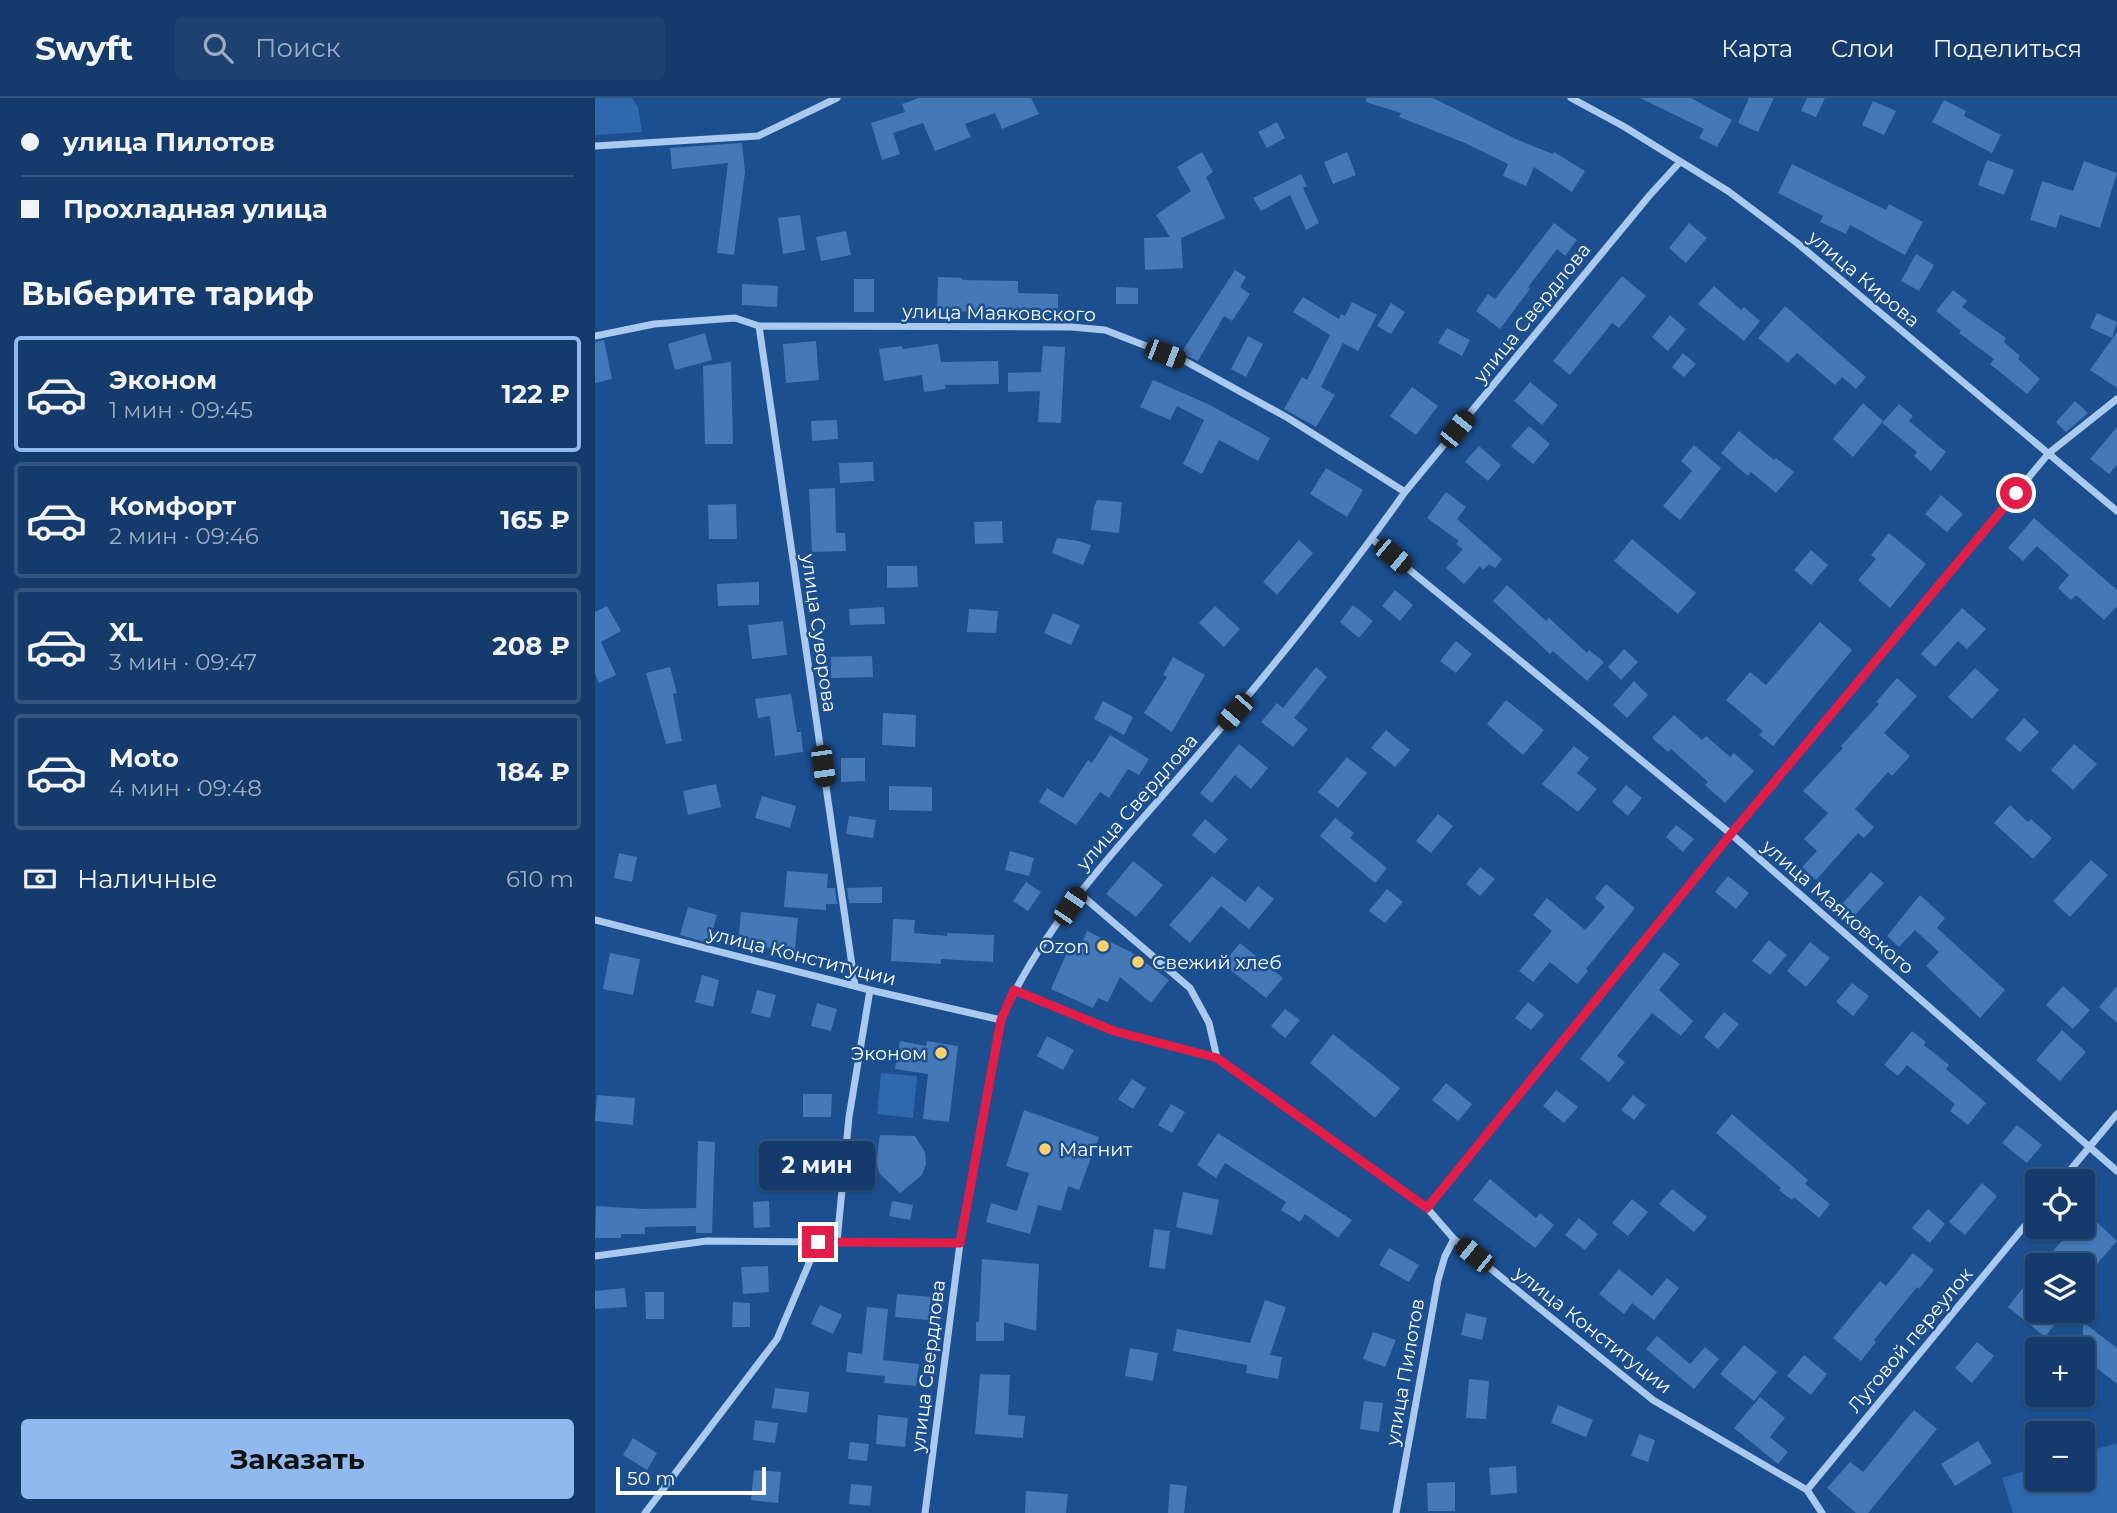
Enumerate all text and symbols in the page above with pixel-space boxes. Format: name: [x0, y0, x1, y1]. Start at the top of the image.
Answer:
search box: [175, 17, 665, 80]
text: Swyft: [35, 28, 133, 68]
icon: search: [199, 29, 237, 67]
text: Поиск: [255, 32, 341, 64]
text: Карта: [1721, 34, 1793, 63]
text: Слои: [1831, 34, 1895, 63]
text: Поделиться: [1933, 34, 2082, 63]
text: улица Пилотов: [63, 126, 275, 158]
text: Прохладная улица: [63, 193, 328, 225]
street label: улица Кирова: [1803, 225, 1924, 332]
street label: улица Свердлова: [1468, 238, 1595, 388]
text: Выберите тариф: [21, 274, 314, 313]
street label: улица Маяковского: [901, 300, 1096, 326]
car: [1142, 337, 1189, 371]
icon: car: [25, 363, 88, 426]
text: Эконом: [109, 364, 217, 396]
text: 122 ₽: [502, 378, 570, 410]
text: 1 мин · 09:45: [109, 396, 253, 424]
car: [1436, 406, 1479, 452]
route start: [2000, 477, 2032, 509]
icon: car: [25, 489, 88, 552]
text: Комфорт: [109, 490, 236, 522]
text: 165 ₽: [500, 504, 570, 536]
text: 2 мин · 09:46: [109, 522, 259, 550]
car: [1371, 534, 1416, 578]
street label: улица Суворова: [796, 551, 842, 714]
icon: car: [25, 615, 88, 678]
text: XL: [109, 616, 143, 648]
text: 208 ₽: [492, 630, 570, 662]
text: 3 мин · 09:47: [109, 648, 257, 676]
car: [1214, 689, 1257, 735]
street label: улица Свердлова: [1071, 729, 1203, 876]
icon: car: [25, 741, 88, 804]
text: Moto: [109, 742, 179, 774]
car: [810, 744, 837, 788]
text: 184 ₽: [497, 756, 570, 788]
text: 4 мин · 09:48: [109, 774, 262, 802]
street label: улица Маяковского: [1757, 834, 1919, 979]
icon: cash: [21, 860, 59, 898]
text: Наличные: [77, 863, 217, 895]
text: 610 m: [506, 865, 574, 893]
car: [1050, 883, 1091, 929]
street label: улица Конституции: [704, 921, 899, 991]
place label: Ozon: [1039, 935, 1089, 958]
marker: Ozon: [1095, 938, 1111, 954]
place label: Свежий хлеб: [1152, 951, 1282, 974]
marker: Свежий хлеб: [1130, 954, 1146, 970]
place label: Эконом: [851, 1042, 927, 1065]
marker: Эконом: [933, 1045, 949, 1061]
place label: Магнит: [1059, 1138, 1132, 1161]
callout: 2 мин: [760, 1140, 876, 1190]
marker: Магнит: [1037, 1141, 1053, 1157]
text: 2 мин: [781, 1151, 853, 1179]
map controls: [2025, 1169, 2095, 1491]
button: locate: [2025, 1169, 2095, 1239]
route end: [802, 1226, 834, 1258]
car: [1452, 1234, 1497, 1276]
button: layers: [2025, 1253, 2095, 1323]
street label: улица Конституции: [1509, 1261, 1676, 1399]
street label: Луговой переулок: [1843, 1263, 1977, 1417]
street label: улица Свердлова: [906, 1279, 950, 1454]
street label: улица Пилотов: [1381, 1297, 1429, 1448]
button: +: [2025, 1337, 2095, 1407]
button: Заказать: [21, 1419, 574, 1499]
button: −: [2025, 1421, 2095, 1491]
scale bar: [616, 1464, 767, 1496]
text: 50 m: [627, 1467, 675, 1490]

